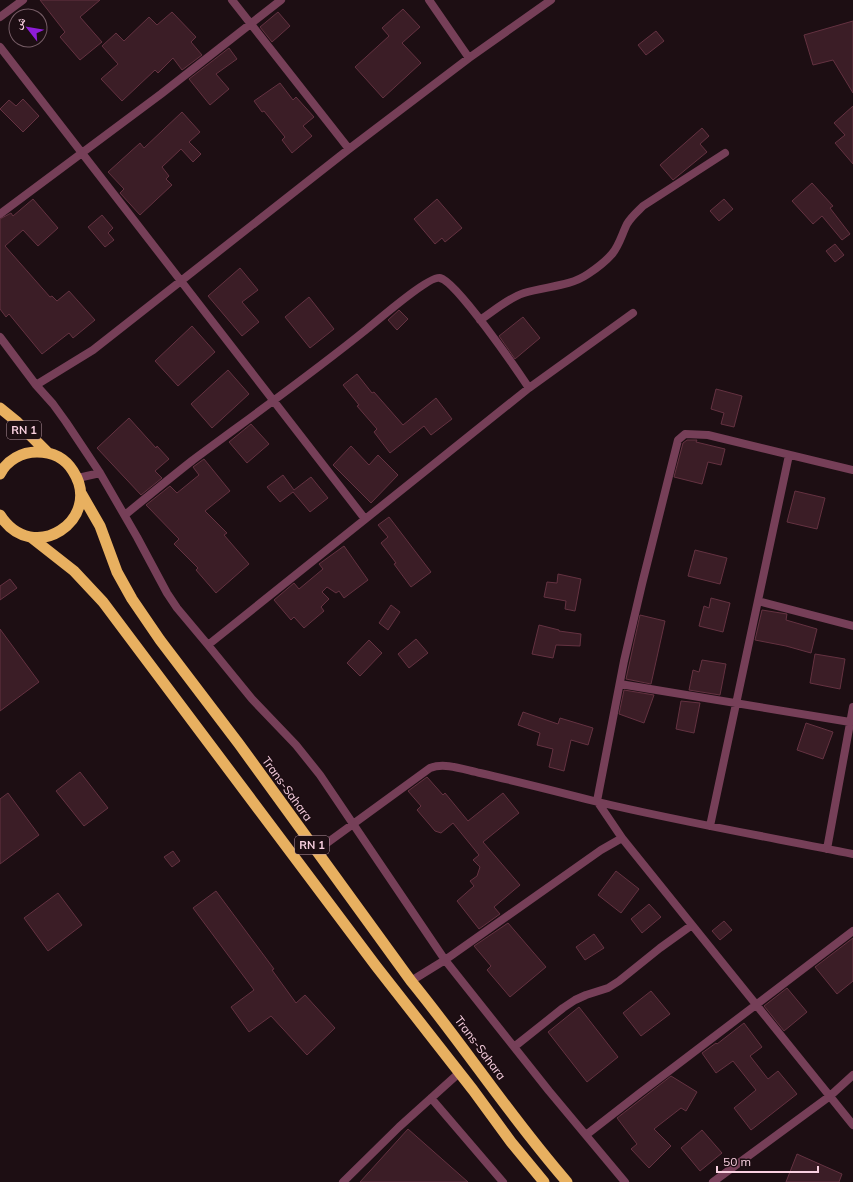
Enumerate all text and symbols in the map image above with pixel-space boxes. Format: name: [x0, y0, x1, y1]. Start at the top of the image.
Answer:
north arrow: [8, 8, 48, 48]
text: ش: [10, 14, 29, 32]
road number: RN 1: [7, 421, 41, 439]
street label: Trans-Sahara: [259, 754, 316, 824]
road number: RN 1: [295, 836, 329, 854]
street label: Trans-Sahara: [452, 1013, 509, 1083]
scale bar: [717, 1148, 818, 1174]
text: 50 m: [723, 1154, 751, 1169]

